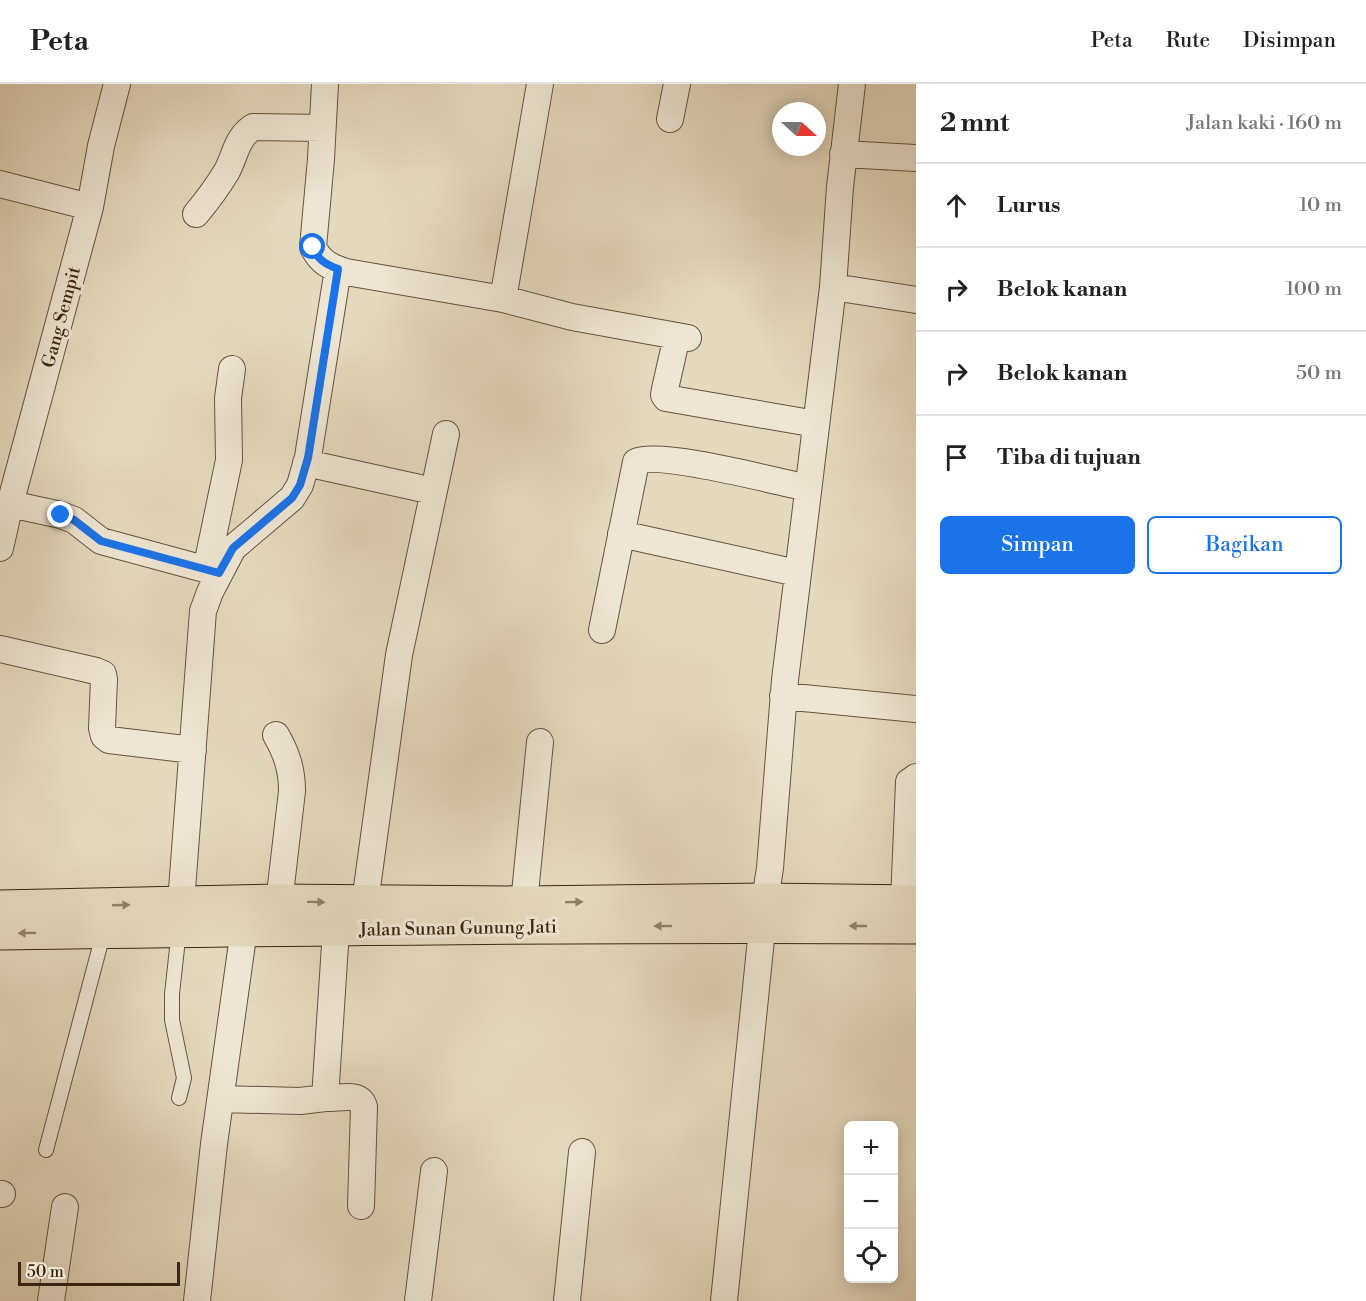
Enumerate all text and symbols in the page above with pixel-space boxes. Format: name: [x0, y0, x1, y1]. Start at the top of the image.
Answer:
text: Peta: [30, 24, 89, 59]
text: Peta: [1091, 28, 1133, 54]
text: Rute: [1166, 28, 1210, 54]
text: Disimpan: [1243, 28, 1336, 54]
north arrow: [772, 102, 826, 156]
text: 2 mnt: [940, 107, 1009, 139]
text: Jalan kaki · 160 m: [1187, 111, 1342, 136]
icon: ahead: [940, 189, 973, 222]
text: Lurus: [997, 192, 1060, 219]
text: 10 m: [1299, 193, 1342, 218]
route start: [299, 233, 325, 259]
street label: Gang Sempit: [37, 263, 86, 370]
icon: right: [940, 273, 973, 306]
text: Belok kanan: [997, 276, 1127, 303]
text: 100 m: [1286, 277, 1342, 302]
icon: right: [940, 357, 973, 390]
text: Belok kanan: [997, 360, 1127, 387]
text: 50 m: [1296, 361, 1342, 386]
icon: arrive: [940, 441, 973, 474]
text: Tiba di tujuan: [997, 444, 1141, 471]
route end: [47, 501, 73, 527]
button: Simpan: [940, 516, 1135, 574]
button: Bagikan: [1147, 516, 1342, 574]
one-way arrow: [307, 897, 326, 907]
one-way arrow: [565, 898, 584, 907]
one-way arrow: [112, 900, 131, 909]
street label: Jalan Sunan Gunung Jati: [358, 915, 557, 942]
one-way arrow: [653, 921, 672, 931]
one-way arrow: [848, 921, 867, 931]
one-way arrow: [17, 928, 36, 937]
map controls: [844, 1121, 898, 1283]
button: +: [844, 1121, 898, 1175]
button: −: [844, 1175, 898, 1229]
button: locate: [844, 1229, 898, 1283]
scale bar: [18, 1259, 180, 1286]
text: 50 m: [27, 1262, 64, 1282]

